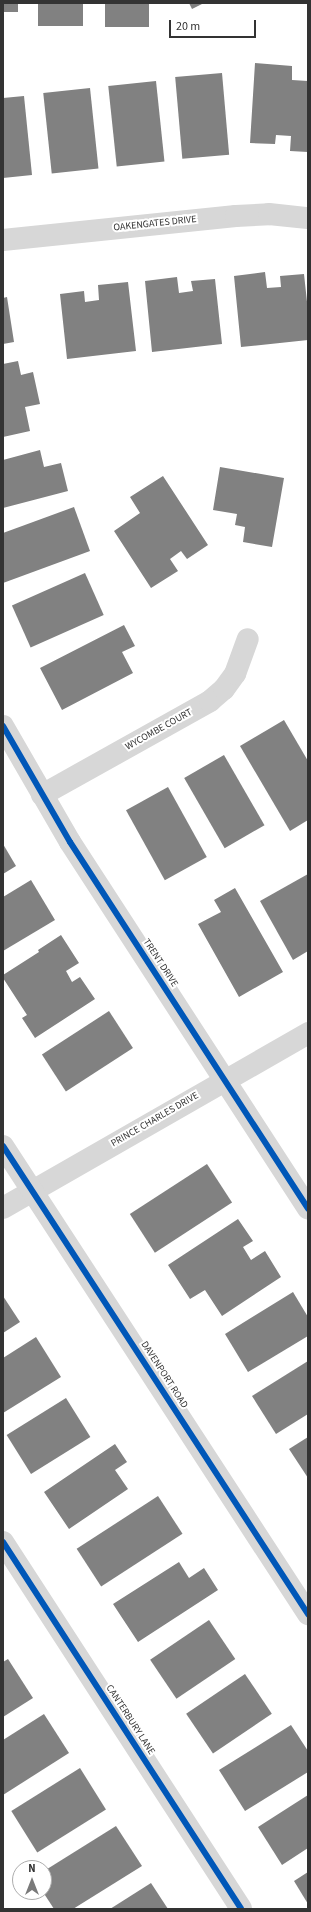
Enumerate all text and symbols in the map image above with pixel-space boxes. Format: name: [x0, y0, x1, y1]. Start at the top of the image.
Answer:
scale bar: [171, 12, 258, 38]
text: 20 m: [176, 18, 200, 35]
street label: OAKENGATES DRIVE: [113, 214, 197, 234]
street label: WYCOMBE COURT: [124, 707, 194, 753]
street label: TRENT DRIVE: [140, 937, 180, 989]
street label: PRINCE CHARLES DRIVE: [109, 1090, 201, 1150]
street label: DAVENPORT ROAD: [138, 1339, 190, 1411]
street label: CANTERBURY LANE: [103, 1683, 157, 1757]
north arrow: [12, 1860, 52, 1900]
text: N: [28, 1861, 36, 1876]

